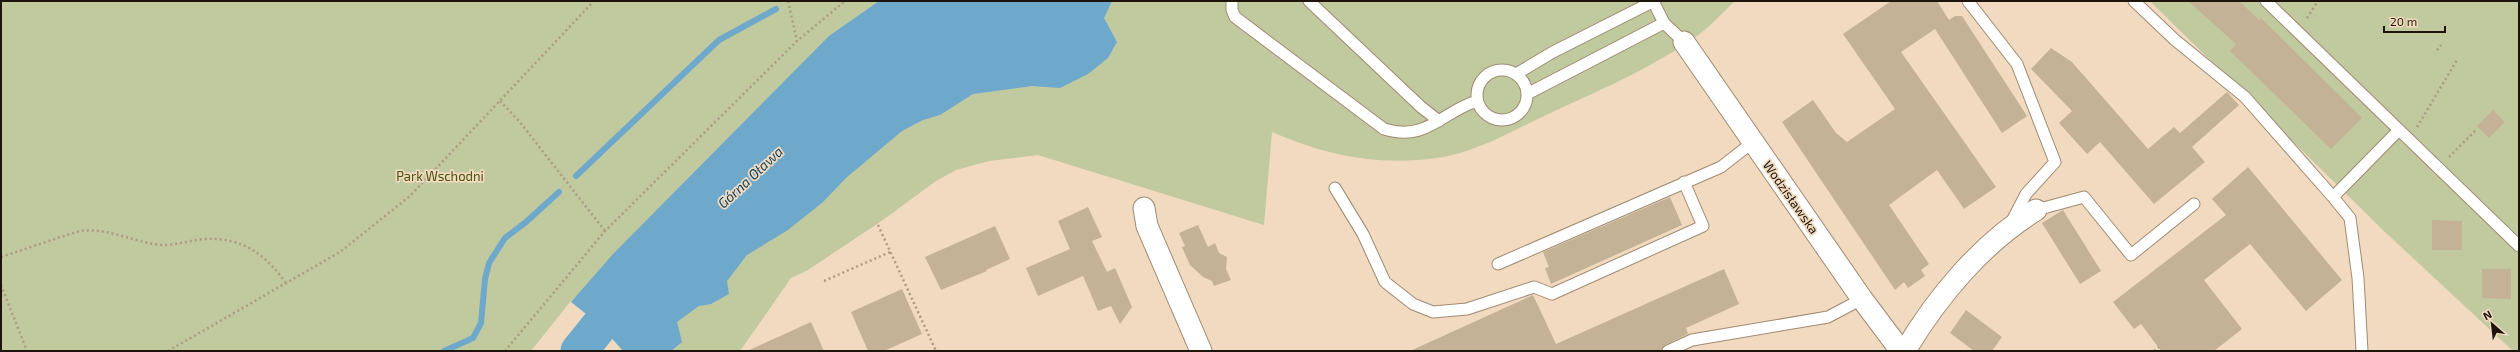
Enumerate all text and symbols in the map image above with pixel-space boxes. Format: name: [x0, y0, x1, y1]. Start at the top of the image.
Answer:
scale bar: [2384, 8, 2445, 34]
text: 20 m: [2390, 14, 2417, 28]
water label: Górna Oława: [714, 143, 786, 211]
street label: Wodzisławska: [1760, 157, 1822, 237]
park label: Park Wschodni: [396, 168, 484, 184]
north arrow: [2472, 304, 2512, 344]
text: N: [2481, 307, 2494, 322]

